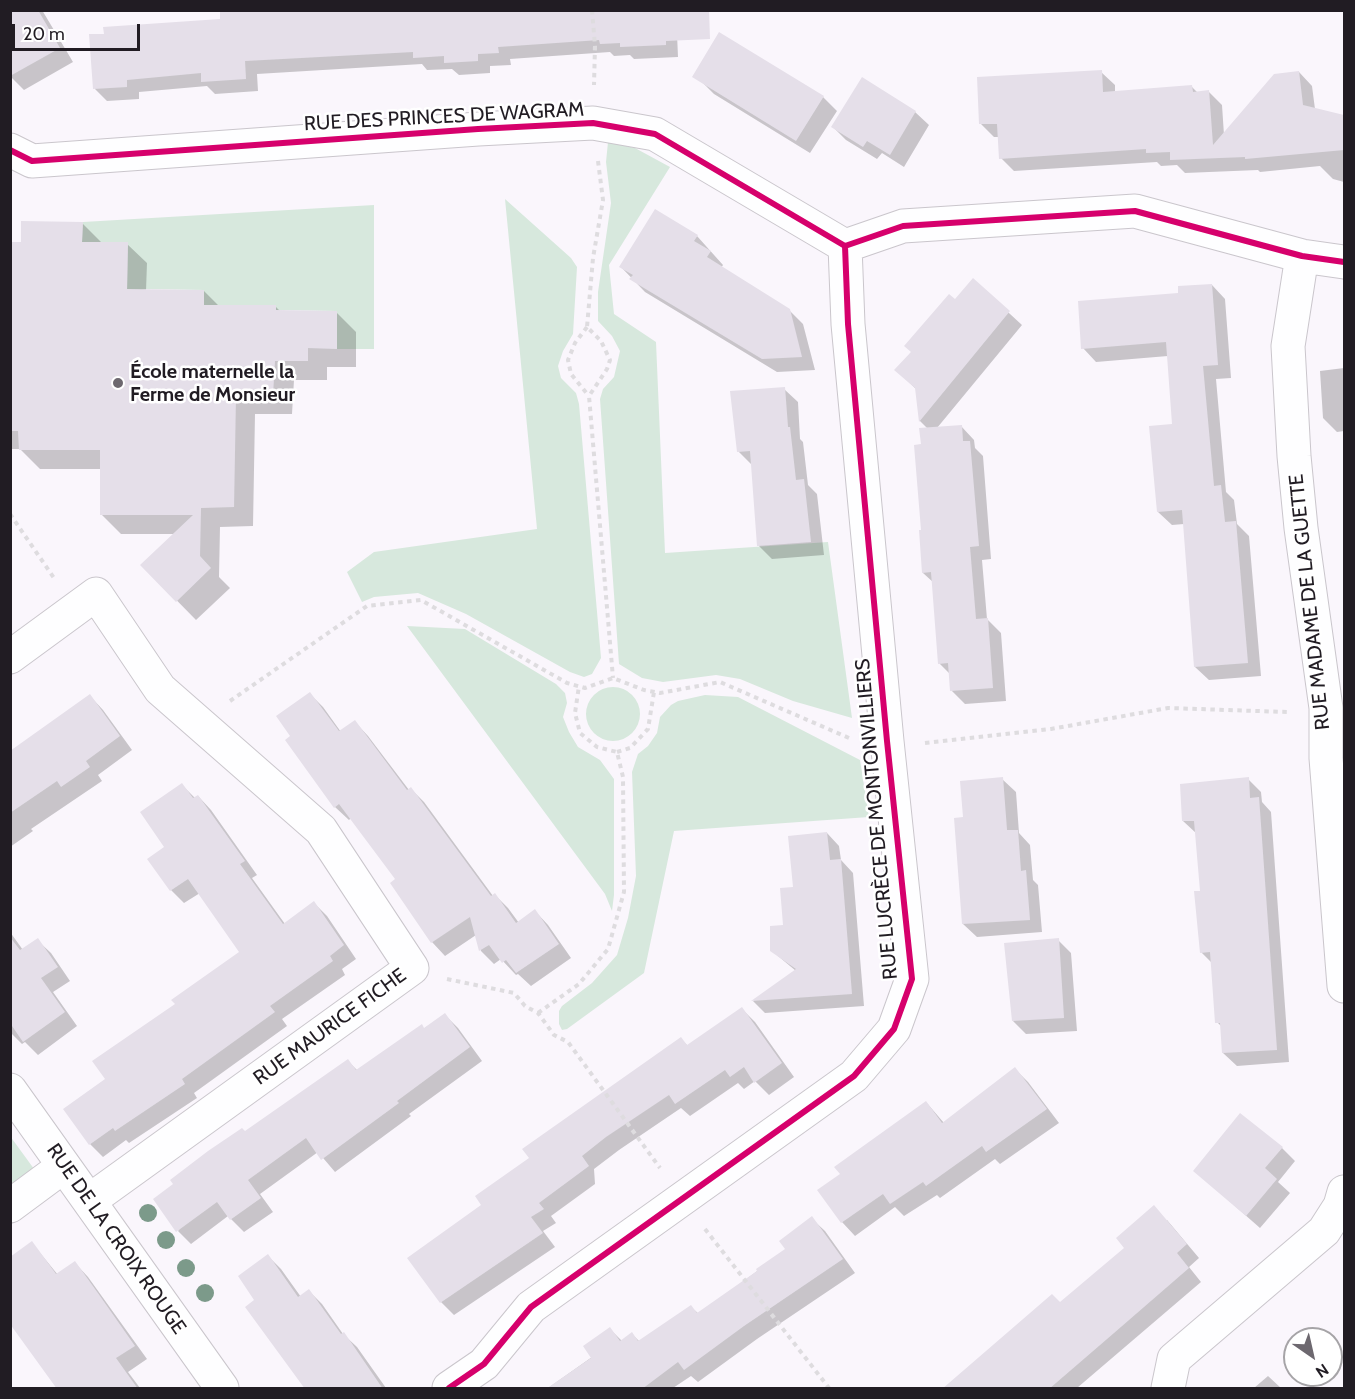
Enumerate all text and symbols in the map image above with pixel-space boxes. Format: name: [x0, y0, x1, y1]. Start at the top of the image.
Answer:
scale bar: [15, 12, 142, 50]
text: 20 m: [23, 23, 65, 45]
street label: RUE DES PRINCES DE WAGRAM: [303, 98, 585, 136]
place label: École maternelle la Ferme de Monsieur: [130, 360, 295, 407]
marker: École maternelle la Ferme de Monsieur: [111, 376, 125, 390]
street label: RUE MADAME DE LA GUETTE: [1285, 473, 1335, 731]
street label: RUE LUCRÈCE DE MONTONVILLIERS: [851, 658, 903, 980]
street label: RUE MAURICE FICHE: [249, 964, 411, 1090]
street label: RUE DE LA CROIX ROUGE: [41, 1139, 191, 1339]
north arrow: [1283, 1327, 1343, 1387]
text: N: [1312, 1360, 1332, 1382]

